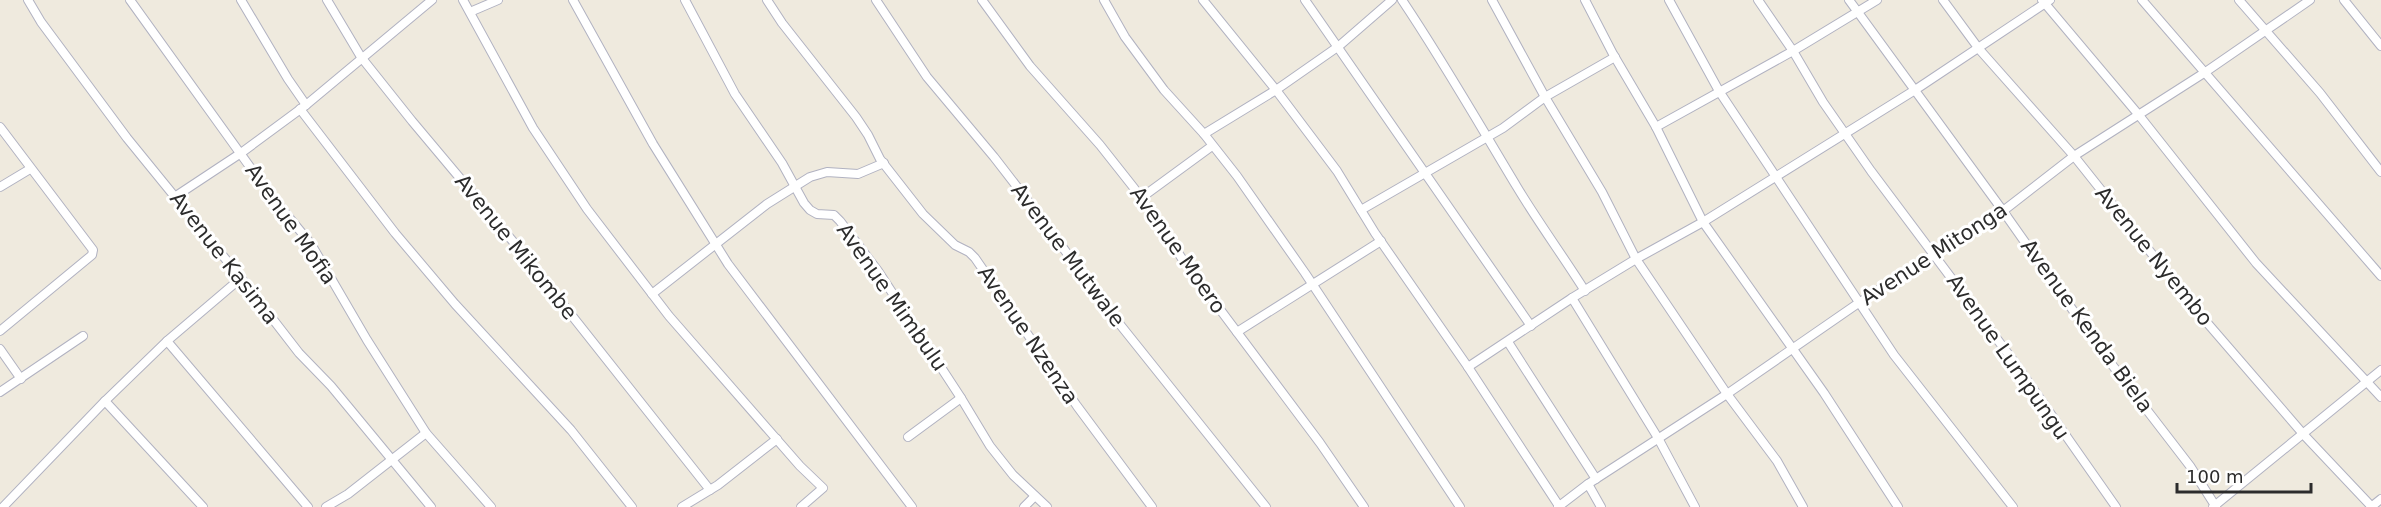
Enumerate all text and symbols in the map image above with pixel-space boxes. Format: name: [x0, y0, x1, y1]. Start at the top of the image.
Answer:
street label: Avenue Mofia: [241, 159, 341, 289]
street label: Avenue Mikombe: [450, 170, 582, 324]
street label: Avenue Mutwale: [1006, 179, 1130, 331]
street label: Avenue Nyembo: [2090, 181, 2218, 331]
street label: Avenue Moero: [1125, 182, 1231, 318]
street label: Avenue Kasima: [165, 187, 283, 329]
street label: Avenue Mitonga: [1856, 198, 2012, 310]
street label: Avenue Mimbulu: [832, 218, 952, 376]
street label: Avenue Kenda Biela: [2016, 235, 2158, 417]
street label: Avenue Nzenza: [973, 261, 1083, 409]
street label: Avenue Lumpungu: [1942, 270, 2074, 444]
scale bar: [2177, 456, 2310, 494]
text: 100 m: [2186, 466, 2244, 487]

